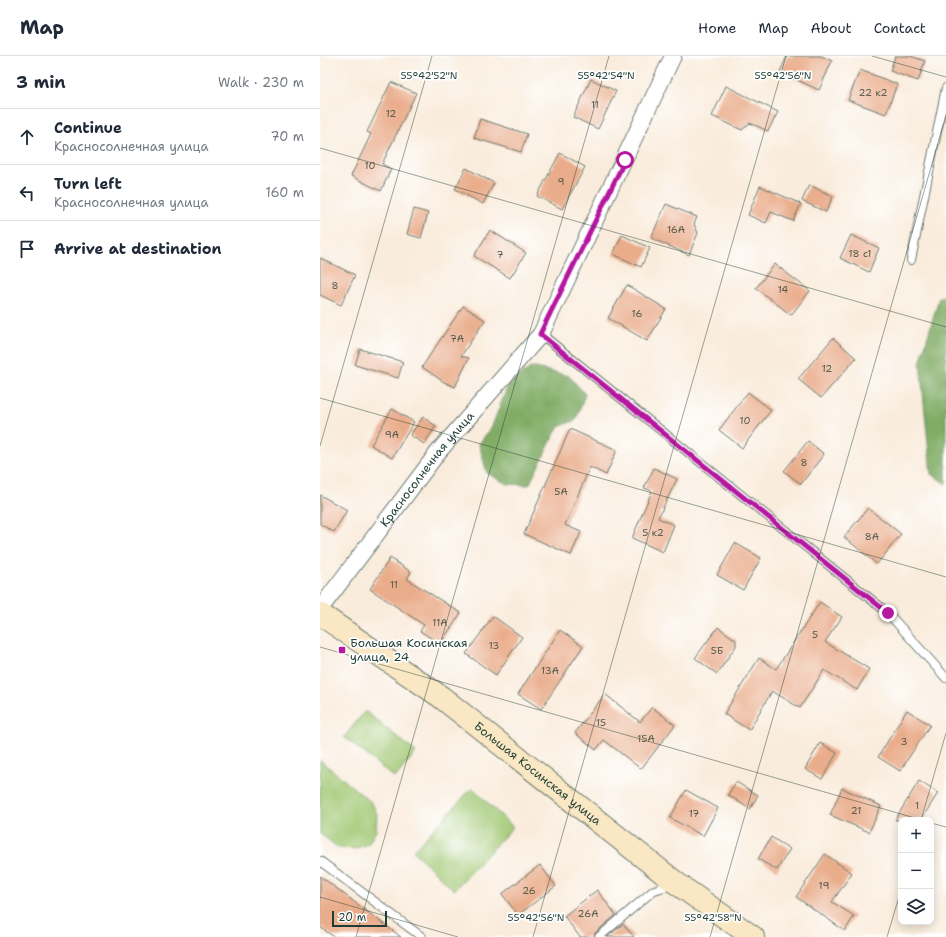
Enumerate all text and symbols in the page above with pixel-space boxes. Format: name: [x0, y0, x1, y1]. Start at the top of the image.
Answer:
text: Map: [20, 15, 64, 40]
text: Home: [698, 19, 737, 37]
text: Map: [759, 19, 789, 37]
text: About: [811, 19, 852, 37]
text: Contact: [874, 19, 926, 37]
text: 55°42'52"N: [401, 69, 457, 82]
text: 55°42'54"N: [577, 69, 635, 82]
text: 55°42'56"N: [755, 69, 811, 82]
text: 3 min: [16, 71, 66, 93]
text: Walk · 230 m: [218, 74, 304, 91]
house number: 22 к2: [859, 86, 887, 99]
house number: 11: [591, 98, 599, 111]
house number: 12: [386, 107, 396, 120]
text: Continue: [54, 118, 122, 138]
icon: ahead: [16, 126, 38, 148]
text: 70 m: [270, 128, 304, 145]
text: Красносолнечная улица: [54, 138, 209, 155]
route start: [616, 151, 634, 169]
house number: 10: [365, 159, 375, 172]
text: Turn left: [54, 174, 122, 194]
house number: 9: [558, 175, 565, 188]
icon: left: [16, 182, 38, 204]
text: 160 m: [266, 184, 304, 201]
text: Красносолнечная улица: [54, 194, 209, 211]
house number: 16А: [667, 223, 685, 236]
icon: arrive: [16, 238, 38, 260]
text: Arrive at destination: [54, 239, 222, 259]
house number: 18 с1: [848, 247, 872, 260]
house number: 7: [497, 248, 504, 261]
house number: 8: [332, 279, 339, 292]
house number: 14: [778, 283, 788, 296]
house number: 16: [632, 307, 642, 320]
house number: 7А: [450, 332, 464, 345]
house number: 12: [822, 362, 832, 375]
street label: Красносолнечная улица: [377, 408, 478, 530]
house number: 10: [740, 414, 750, 427]
house number: 9А: [385, 428, 399, 441]
house number: 8: [801, 456, 808, 469]
house number: 5А: [554, 485, 568, 498]
house number: 5 к2: [642, 526, 664, 539]
house number: 8А: [865, 530, 879, 543]
house number: 11: [390, 578, 398, 591]
route end: [879, 604, 897, 622]
house number: 11А: [432, 616, 448, 629]
house number: 5: [812, 628, 818, 641]
place label: Большая Косинская улица, 24: [350, 635, 468, 665]
house number: 13: [489, 639, 499, 652]
house number: 5Б: [711, 644, 723, 657]
marker: Большая Косинская улица, 24: [337, 645, 347, 655]
house number: 13А: [541, 664, 559, 677]
house number: 15: [596, 716, 606, 729]
street label: Большая Косинская улица: [471, 718, 605, 829]
house number: 15А: [637, 732, 655, 745]
house number: 3: [901, 735, 908, 748]
house number: 1: [915, 799, 919, 812]
house number: 21: [851, 804, 861, 817]
house number: 17: [689, 807, 699, 820]
map controls: [898, 817, 934, 925]
button: +: [898, 817, 934, 853]
button: −: [898, 853, 934, 889]
house number: 19: [819, 879, 829, 892]
house number: 26: [522, 884, 536, 897]
button: layers: [898, 889, 934, 925]
house number: 26А: [578, 907, 598, 920]
scale bar: [332, 909, 387, 928]
text: 20 m: [338, 910, 366, 925]
text: 55°42'56"N: [508, 911, 564, 924]
text: 55°42'58"N: [684, 911, 742, 924]

